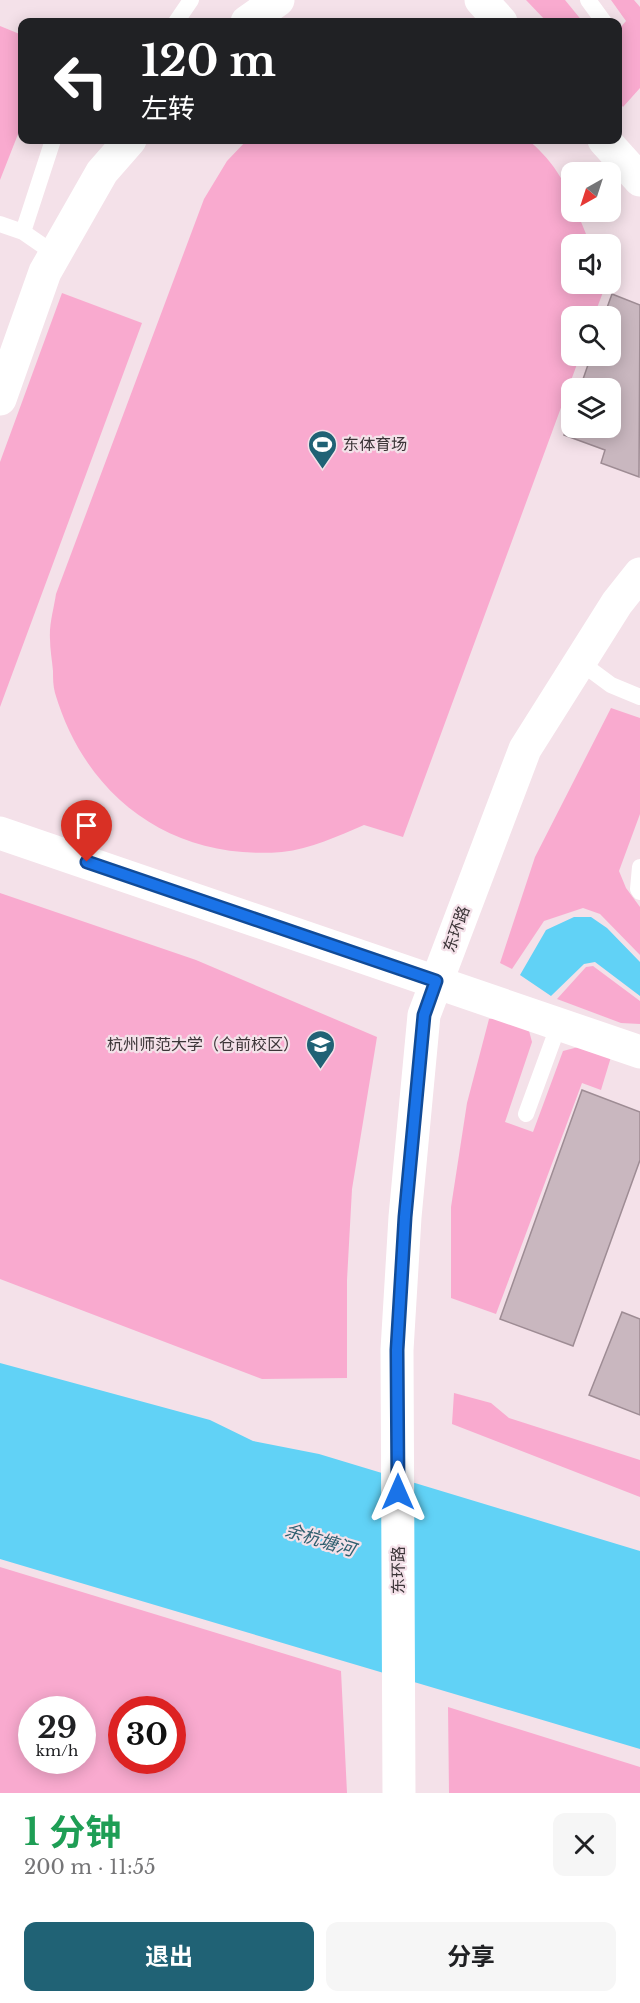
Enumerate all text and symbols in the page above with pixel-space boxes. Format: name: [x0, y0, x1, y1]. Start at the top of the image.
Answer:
text: 120 m: [141, 35, 276, 87]
icon: left: [42, 42, 120, 120]
text: 左转: [141, 92, 195, 125]
north arrow: [561, 162, 621, 222]
map controls: [561, 162, 621, 438]
button: sound: [561, 234, 621, 294]
button: search: [561, 306, 621, 366]
button: layers: [561, 378, 621, 438]
sports icon: 东体育场: [306, 428, 338, 470]
place label: 东体育场: [343, 434, 407, 454]
pin: [61, 800, 112, 862]
icon: arrive: [70, 809, 103, 842]
street label: 东环路: [438, 903, 474, 955]
school or university icon: 杭州师范大学（仓前校区）: [304, 1028, 336, 1070]
place label: 杭州师范大学（仓前校区）: [107, 1034, 299, 1054]
position arrow: [366, 1460, 430, 1524]
water label: 余杭塘河: [282, 1519, 361, 1562]
street label: 东环路: [388, 1546, 408, 1594]
speed limit sign: 30: [108, 1696, 186, 1774]
text: 29: [37, 1709, 77, 1746]
text: km/h: [36, 1741, 78, 1760]
text: 1 分钟: [24, 1810, 121, 1855]
button: close: [553, 1813, 616, 1876]
text: 200 m · 11:55: [24, 1855, 156, 1879]
button: 退出: [24, 1922, 314, 1991]
button: 分享: [326, 1922, 616, 1991]

